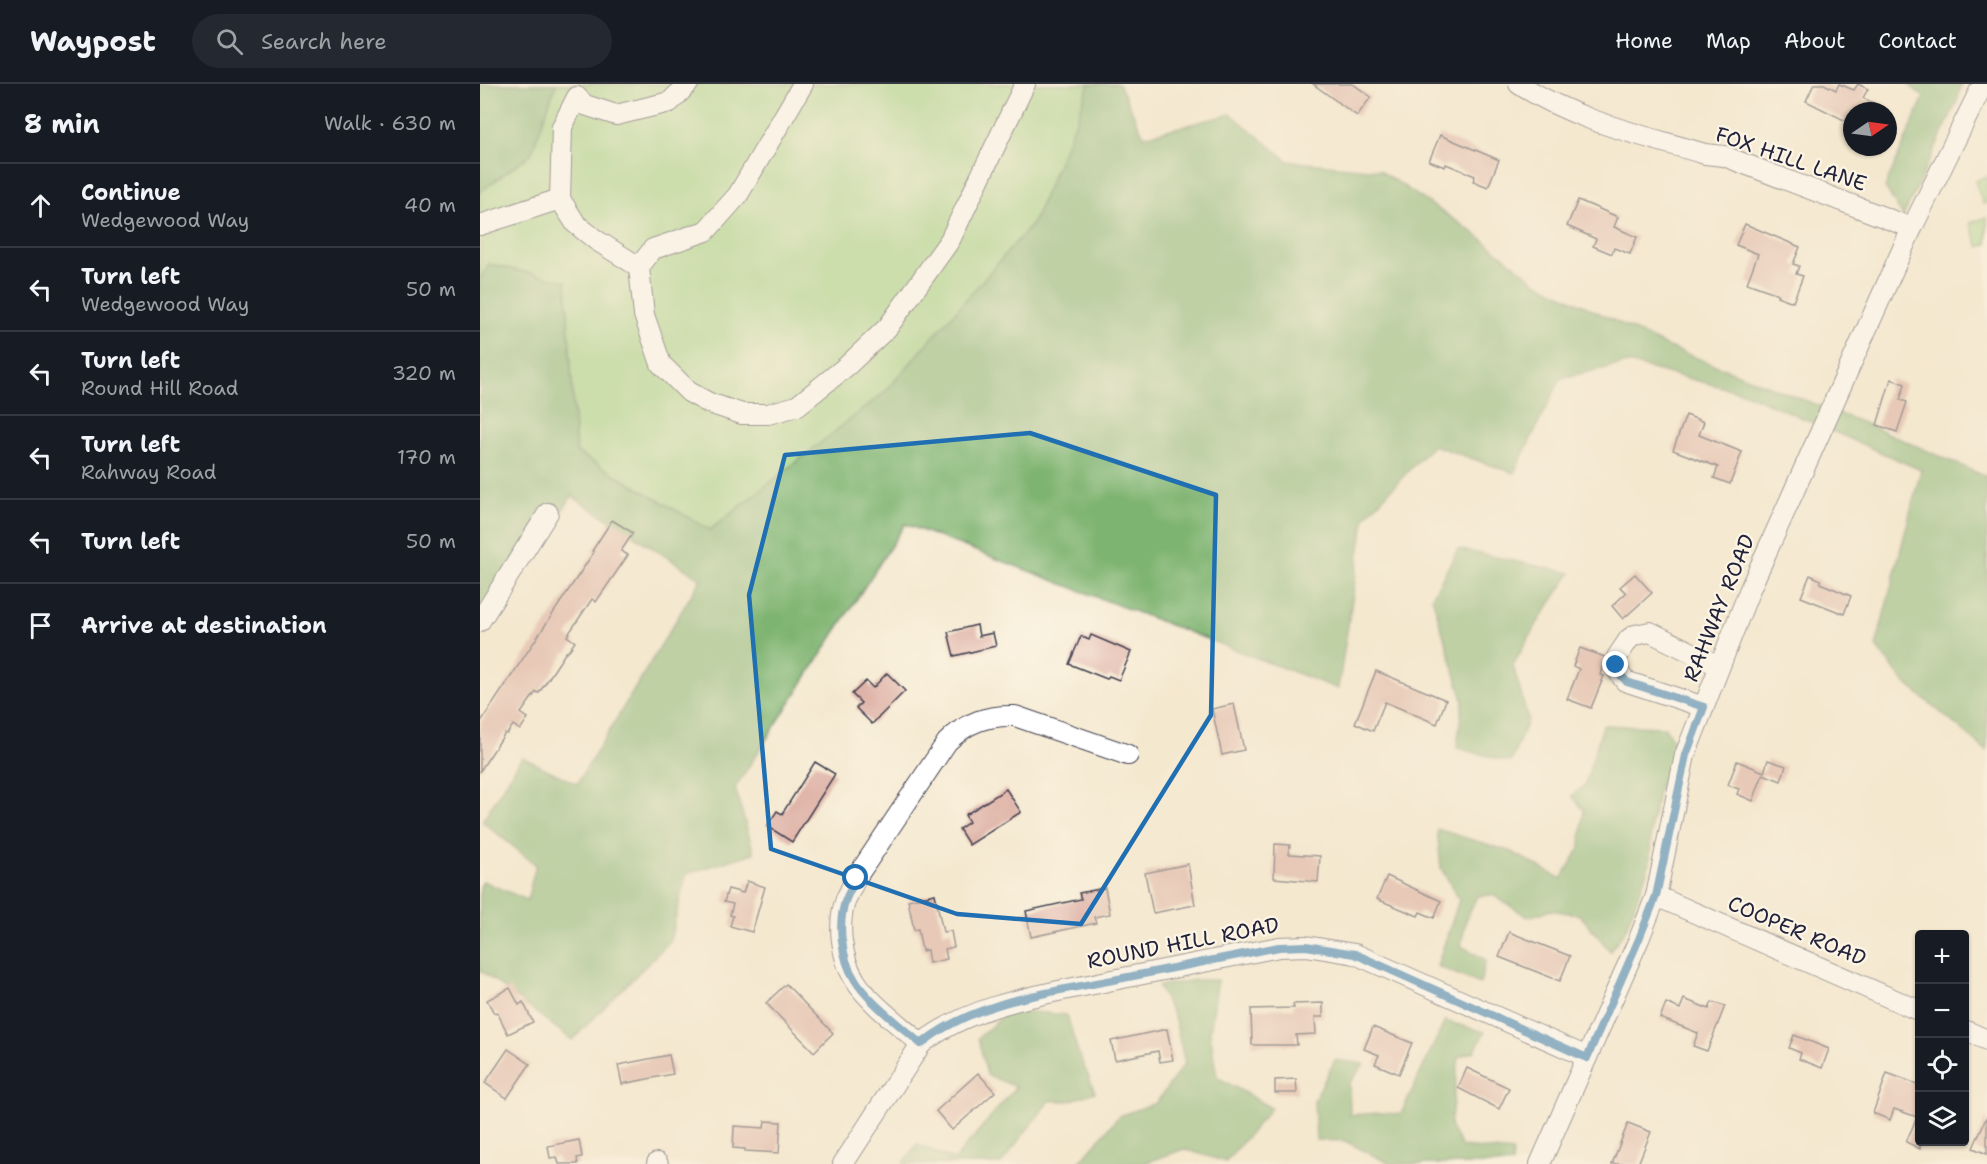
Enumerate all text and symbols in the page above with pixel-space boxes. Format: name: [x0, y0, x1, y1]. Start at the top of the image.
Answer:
search box: [192, 14, 612, 68]
text: Waypost: [30, 22, 156, 60]
icon: search: [213, 25, 246, 58]
text: Search here: [261, 27, 387, 56]
text: Home: [1615, 27, 1673, 55]
text: Map: [1706, 27, 1751, 55]
text: About: [1784, 27, 1845, 55]
text: Contact: [1878, 27, 1957, 55]
north arrow: [1843, 102, 1897, 156]
text: 8 min: [24, 106, 100, 141]
text: Walk · 630 m: [324, 110, 456, 136]
street label: FOX HILL LANE: [1712, 120, 1870, 198]
text: Continue: [81, 178, 181, 207]
icon: ahead: [24, 189, 57, 222]
text: 40 m: [404, 192, 456, 218]
text: Wedgewood Way: [81, 207, 249, 233]
text: Turn left: [81, 262, 180, 291]
icon: left: [24, 273, 57, 306]
text: 50 m: [406, 276, 456, 302]
text: Wedgewood Way: [81, 291, 249, 317]
text: Turn left: [81, 346, 180, 375]
icon: left: [24, 357, 57, 390]
text: 320 m: [392, 360, 456, 386]
text: Round Hill Road: [81, 375, 238, 401]
text: Turn left: [81, 430, 180, 459]
icon: left: [24, 441, 57, 474]
text: 170 m: [397, 444, 456, 470]
text: Rahway Road: [81, 459, 216, 485]
icon: left: [24, 525, 57, 558]
text: Turn left: [81, 527, 180, 556]
text: 50 m: [406, 528, 456, 554]
street label: RAHWAY ROAD: [1677, 530, 1761, 686]
icon: arrive: [24, 609, 57, 642]
text: Arrive at destination: [81, 611, 327, 640]
route end: [1602, 651, 1628, 677]
route start: [842, 864, 868, 890]
street label: COOPER ROAD: [1724, 889, 1870, 973]
street label: ROUND HILL ROAD: [1085, 911, 1281, 975]
map controls: [1915, 930, 1969, 1146]
button: +: [1915, 930, 1969, 984]
button: −: [1915, 984, 1969, 1038]
button: locate: [1915, 1038, 1969, 1092]
button: layers: [1915, 1092, 1969, 1146]

